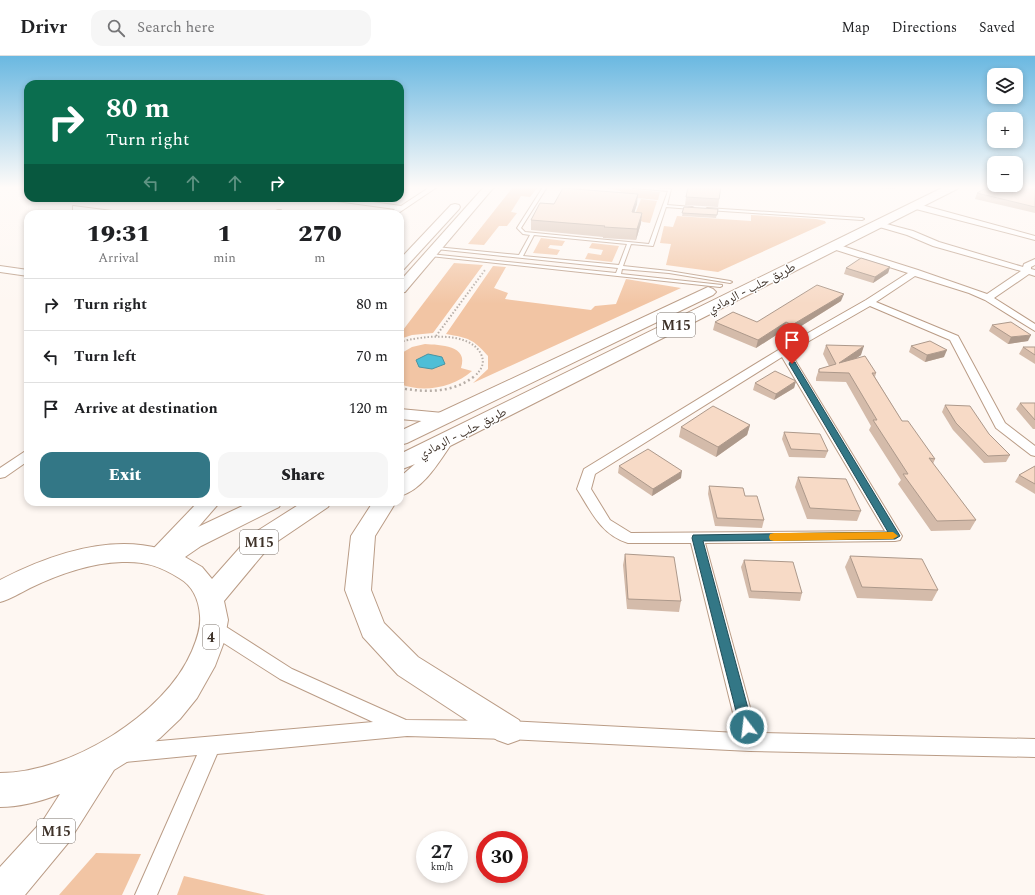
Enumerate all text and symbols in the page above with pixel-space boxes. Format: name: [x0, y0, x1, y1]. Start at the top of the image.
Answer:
search box: [91, 10, 371, 46]
text: Drivr: [20, 13, 67, 42]
text: Search here: [137, 16, 215, 39]
icon: search: [105, 17, 127, 39]
text: Map: [842, 17, 870, 38]
text: Directions: [892, 17, 957, 38]
text: Saved: [979, 17, 1015, 38]
map controls: [987, 68, 1023, 192]
button: layers: [987, 68, 1023, 104]
text: 80 m: [106, 87, 170, 130]
icon: right: [40, 96, 92, 148]
button: +: [987, 112, 1023, 148]
text: Turn right: [106, 126, 189, 153]
button: −: [987, 156, 1023, 192]
icon: left: [140, 172, 162, 194]
icon: ahead: [182, 172, 204, 194]
icon: ahead: [224, 172, 246, 194]
icon: right: [266, 172, 288, 194]
text: 19:31: [86, 216, 151, 252]
text: 1: [217, 216, 232, 252]
text: 270: [298, 216, 342, 252]
text: Arrival: [98, 248, 139, 268]
text: min: [213, 248, 236, 268]
text: m: [314, 248, 326, 268]
street label: طريق حلب - الرمادي: [704, 257, 799, 319]
text: Turn right: [74, 293, 147, 316]
text: 80 m: [356, 293, 388, 316]
icon: right: [40, 294, 62, 316]
road number: M15: [657, 313, 695, 337]
pin: [775, 323, 809, 364]
icon: arrive: [781, 329, 803, 351]
text: Turn left: [74, 345, 136, 368]
text: 70 m: [356, 345, 388, 368]
icon: left: [40, 346, 62, 368]
text: Arrive at destination: [74, 397, 218, 420]
text: 120 m: [349, 397, 388, 420]
icon: arrive: [40, 398, 62, 420]
street label: طريق حلب - الرمادي: [415, 402, 510, 464]
button: Exit: [40, 452, 210, 498]
button: Share: [218, 452, 388, 498]
road number: M15: [240, 530, 278, 554]
road number: 4: [203, 625, 219, 649]
position arrow: [726, 706, 768, 748]
road number: M15: [37, 819, 75, 843]
speed limit sign: 30: [476, 831, 528, 883]
text: 27: [431, 837, 453, 867]
text: km/h: [431, 859, 453, 875]

